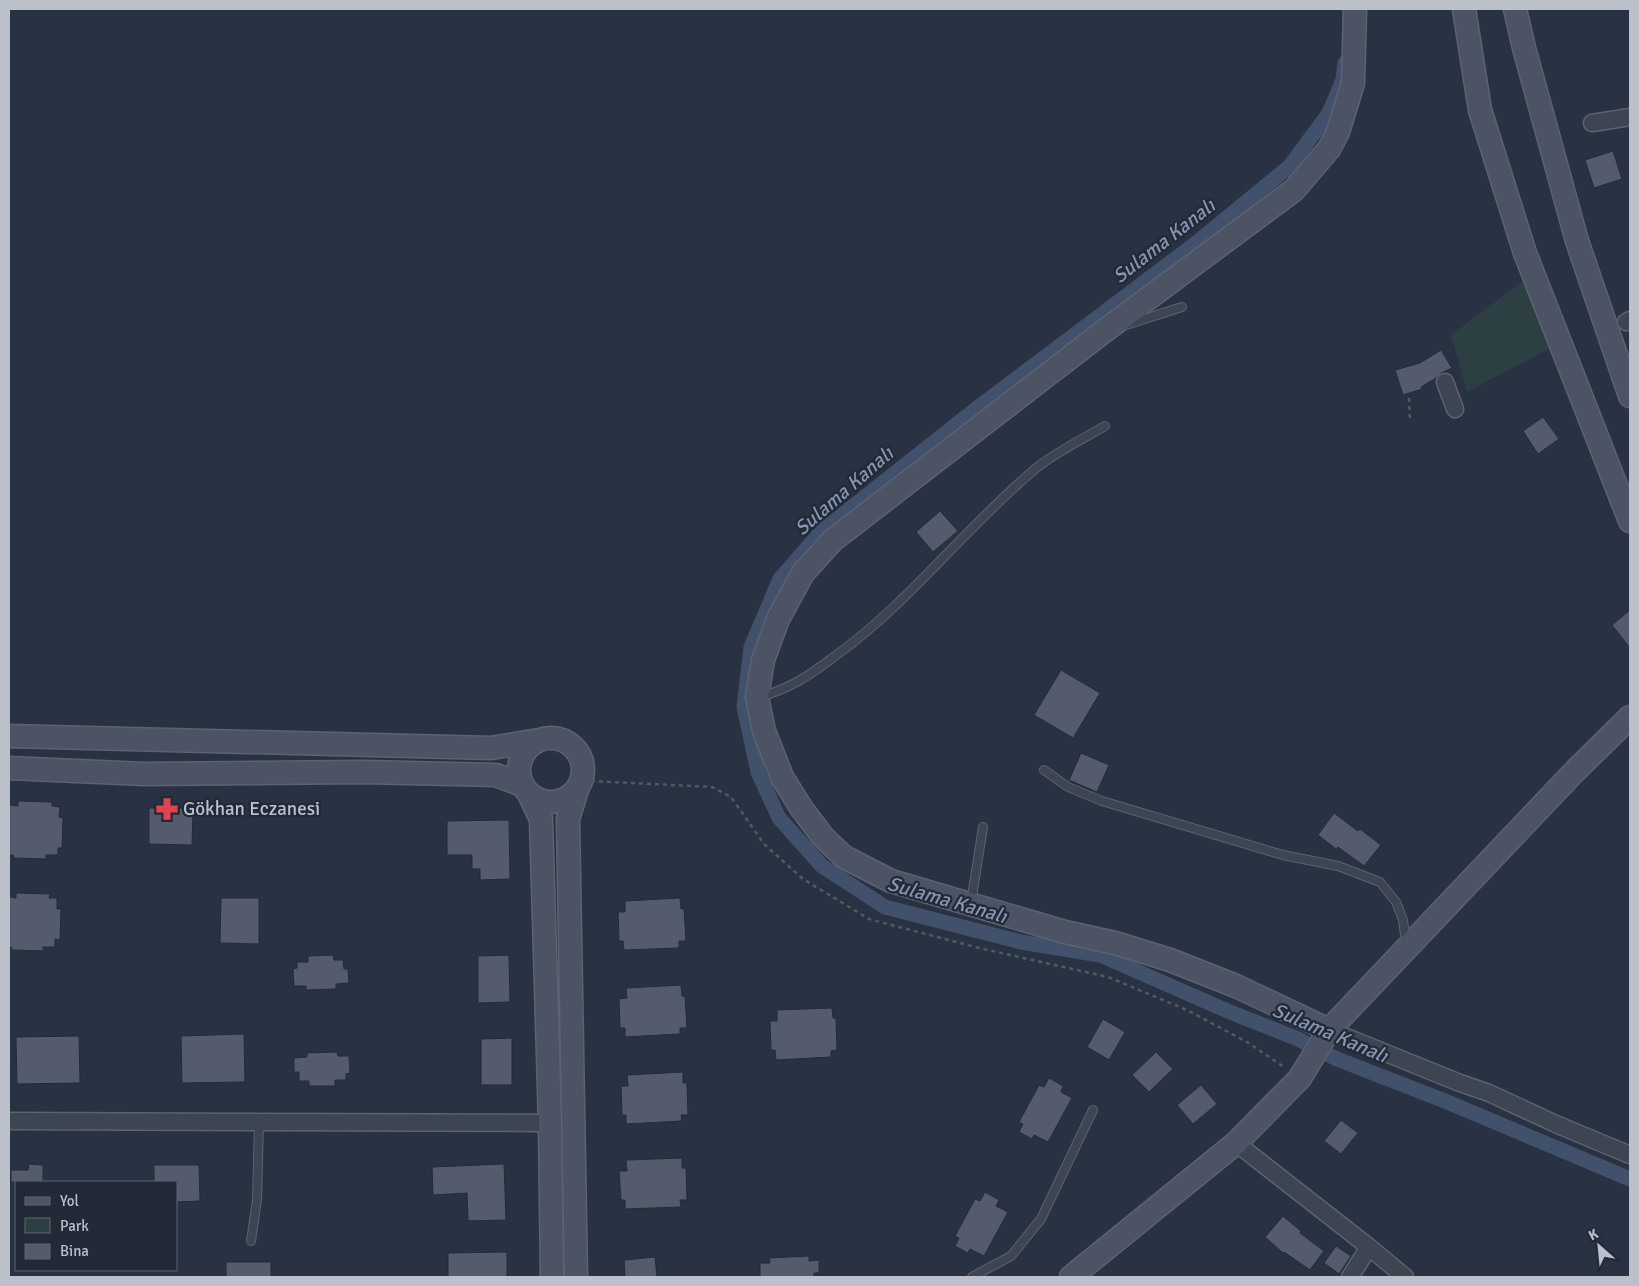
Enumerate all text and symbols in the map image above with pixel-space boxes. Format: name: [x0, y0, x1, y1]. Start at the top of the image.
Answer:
water label: Sulama Kanalı: [1108, 192, 1221, 289]
water label: Sulama Kanalı: [789, 440, 900, 541]
pharmacy icon: Gökhan Eczanesi: [154, 796, 180, 822]
place label: Gökhan Eczanesi: [183, 797, 320, 821]
water label: Sulama Kanalı: [884, 871, 1011, 929]
water label: Sulama Kanalı: [1269, 997, 1393, 1069]
legend: [15, 1181, 178, 1271]
text: Yol: [60, 1192, 79, 1210]
text: Park: [60, 1217, 89, 1235]
north arrow: [1574, 1221, 1624, 1271]
text: K: [1586, 1225, 1601, 1244]
text: Bina: [60, 1242, 89, 1260]

